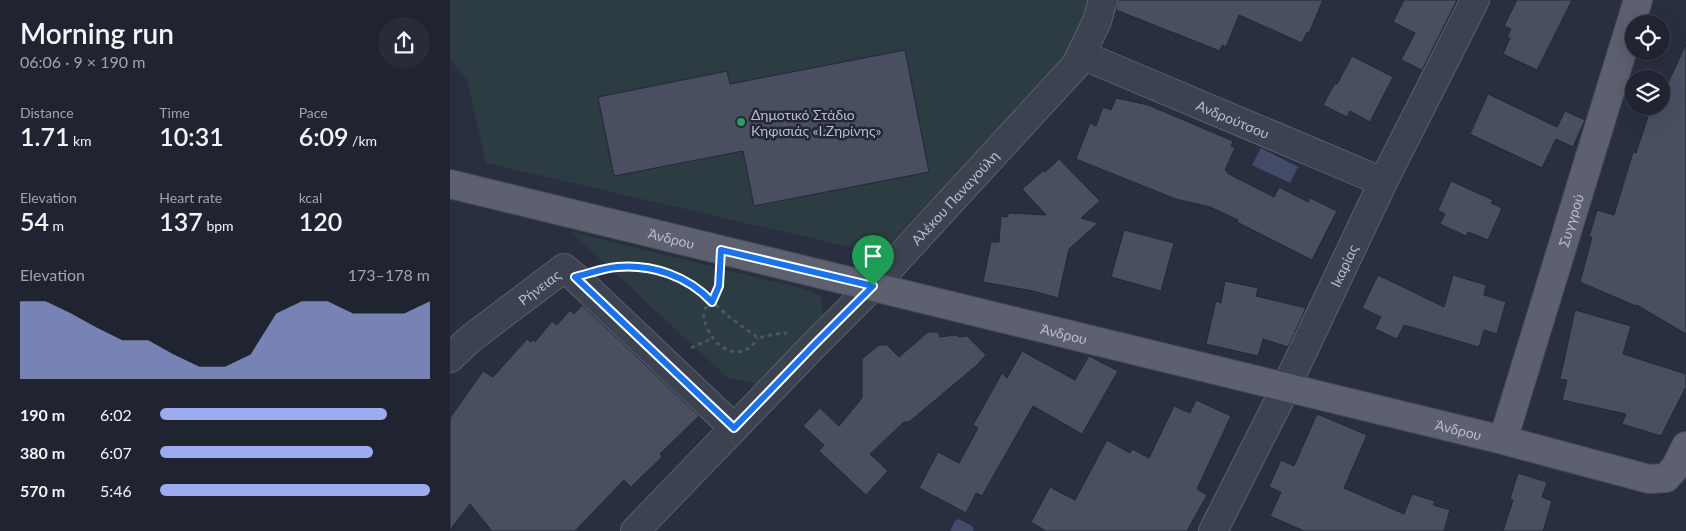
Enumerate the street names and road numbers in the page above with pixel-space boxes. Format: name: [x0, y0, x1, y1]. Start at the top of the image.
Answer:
street label: Ανδρούτσου: [1194, 96, 1272, 142]
street label: Αλέκου Παναγούλη: [907, 147, 1002, 248]
street label: Συγγρού: [1554, 192, 1587, 249]
street label: Άνδρου: [647, 224, 696, 252]
street label: Ικαρίας: [1326, 241, 1361, 289]
street label: Ρήνειας: [515, 265, 564, 308]
street label: Άνδρου: [1039, 319, 1089, 347]
street label: Άνδρου: [1434, 415, 1484, 443]

